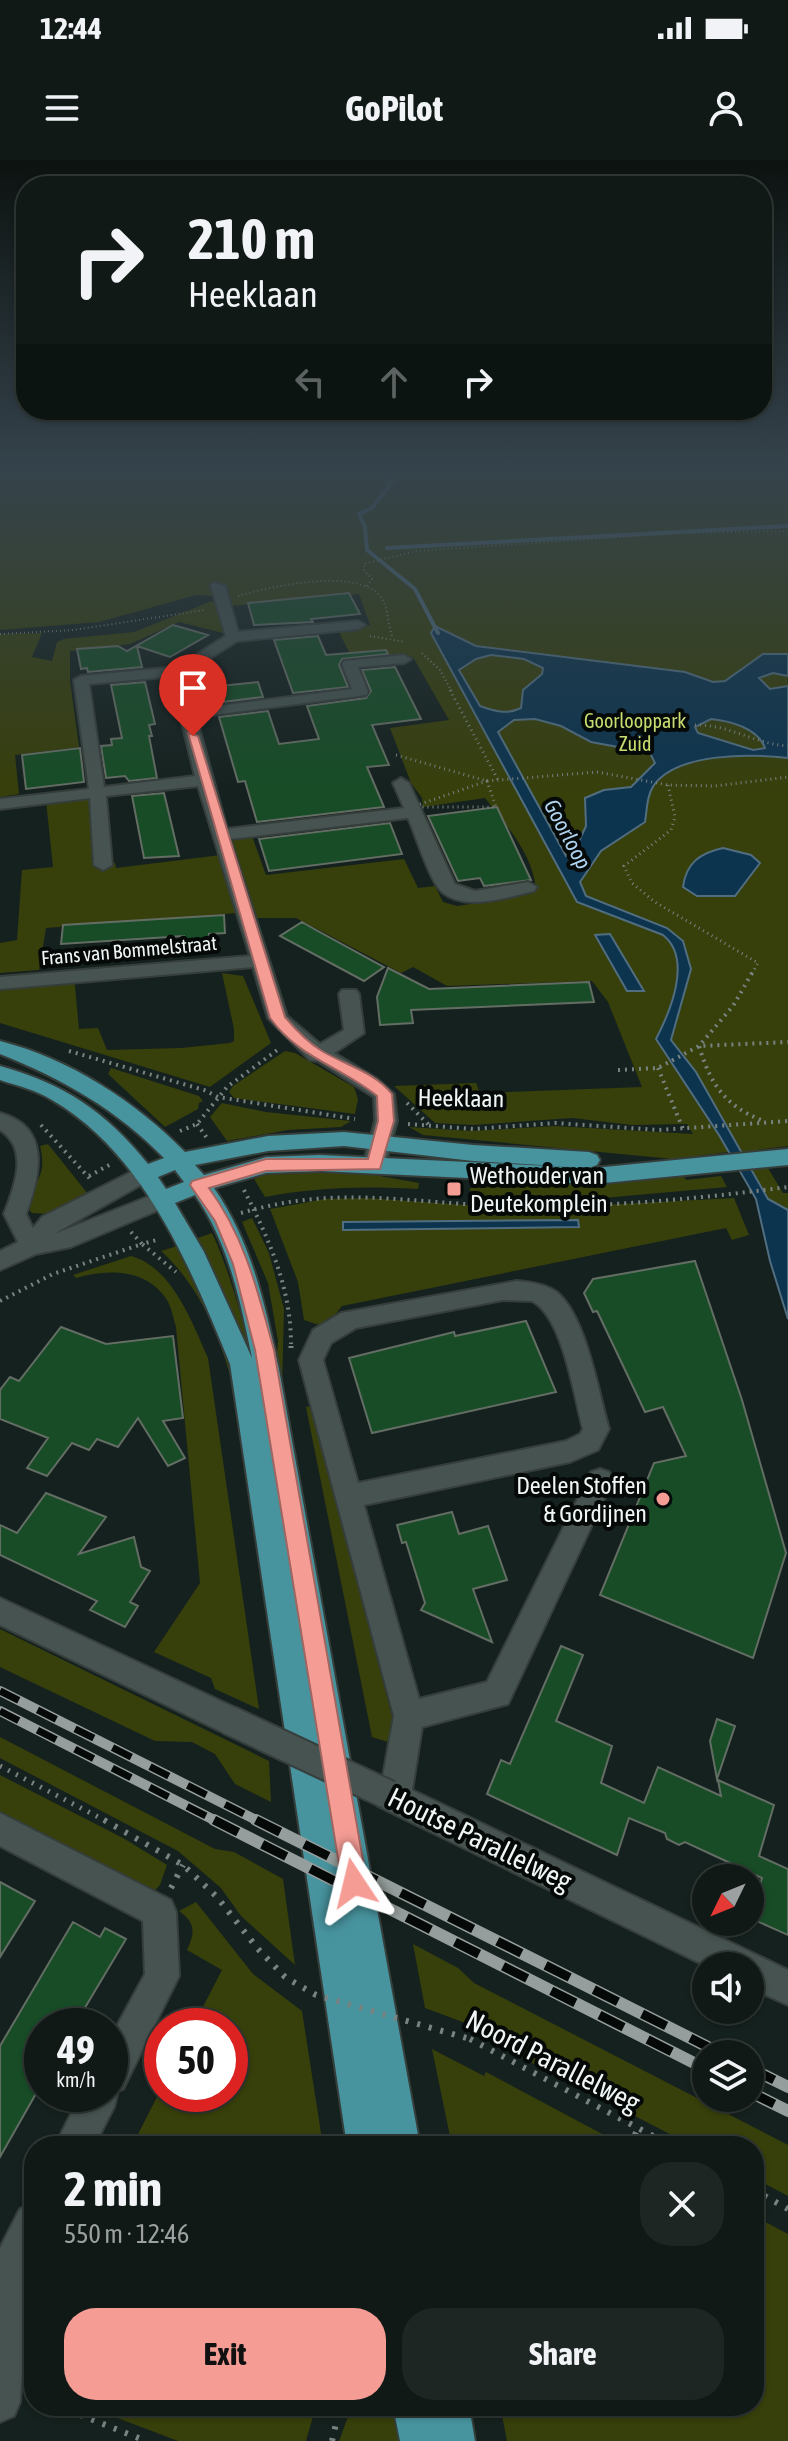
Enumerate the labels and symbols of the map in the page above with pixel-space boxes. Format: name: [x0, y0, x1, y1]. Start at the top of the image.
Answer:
pin: [159, 654, 227, 736]
park label: Goorlooppark Zuid: [584, 709, 686, 755]
water label: Goorloop: [539, 795, 597, 873]
street label: Frans van Bommelstraat: [40, 931, 218, 969]
street label: Heeklaan: [418, 1084, 504, 1112]
place label: Wethouder van Deutekomplein: [470, 1162, 608, 1217]
marker: Wethouder van Deutekomplein: [445, 1180, 463, 1198]
place label: Deelen Stoffen & Gordijnen: [516, 1472, 647, 1527]
marker: Deelen Stoffen & Gordijnen: [654, 1490, 672, 1508]
street label: Houtse Parallelweg: [383, 1781, 577, 1897]
position arrow: [312, 1841, 396, 1925]
north arrow: [692, 1864, 764, 1936]
street label: Noord Parallelweg: [461, 2003, 645, 2119]
speed limit sign: 50: [144, 2008, 248, 2112]

